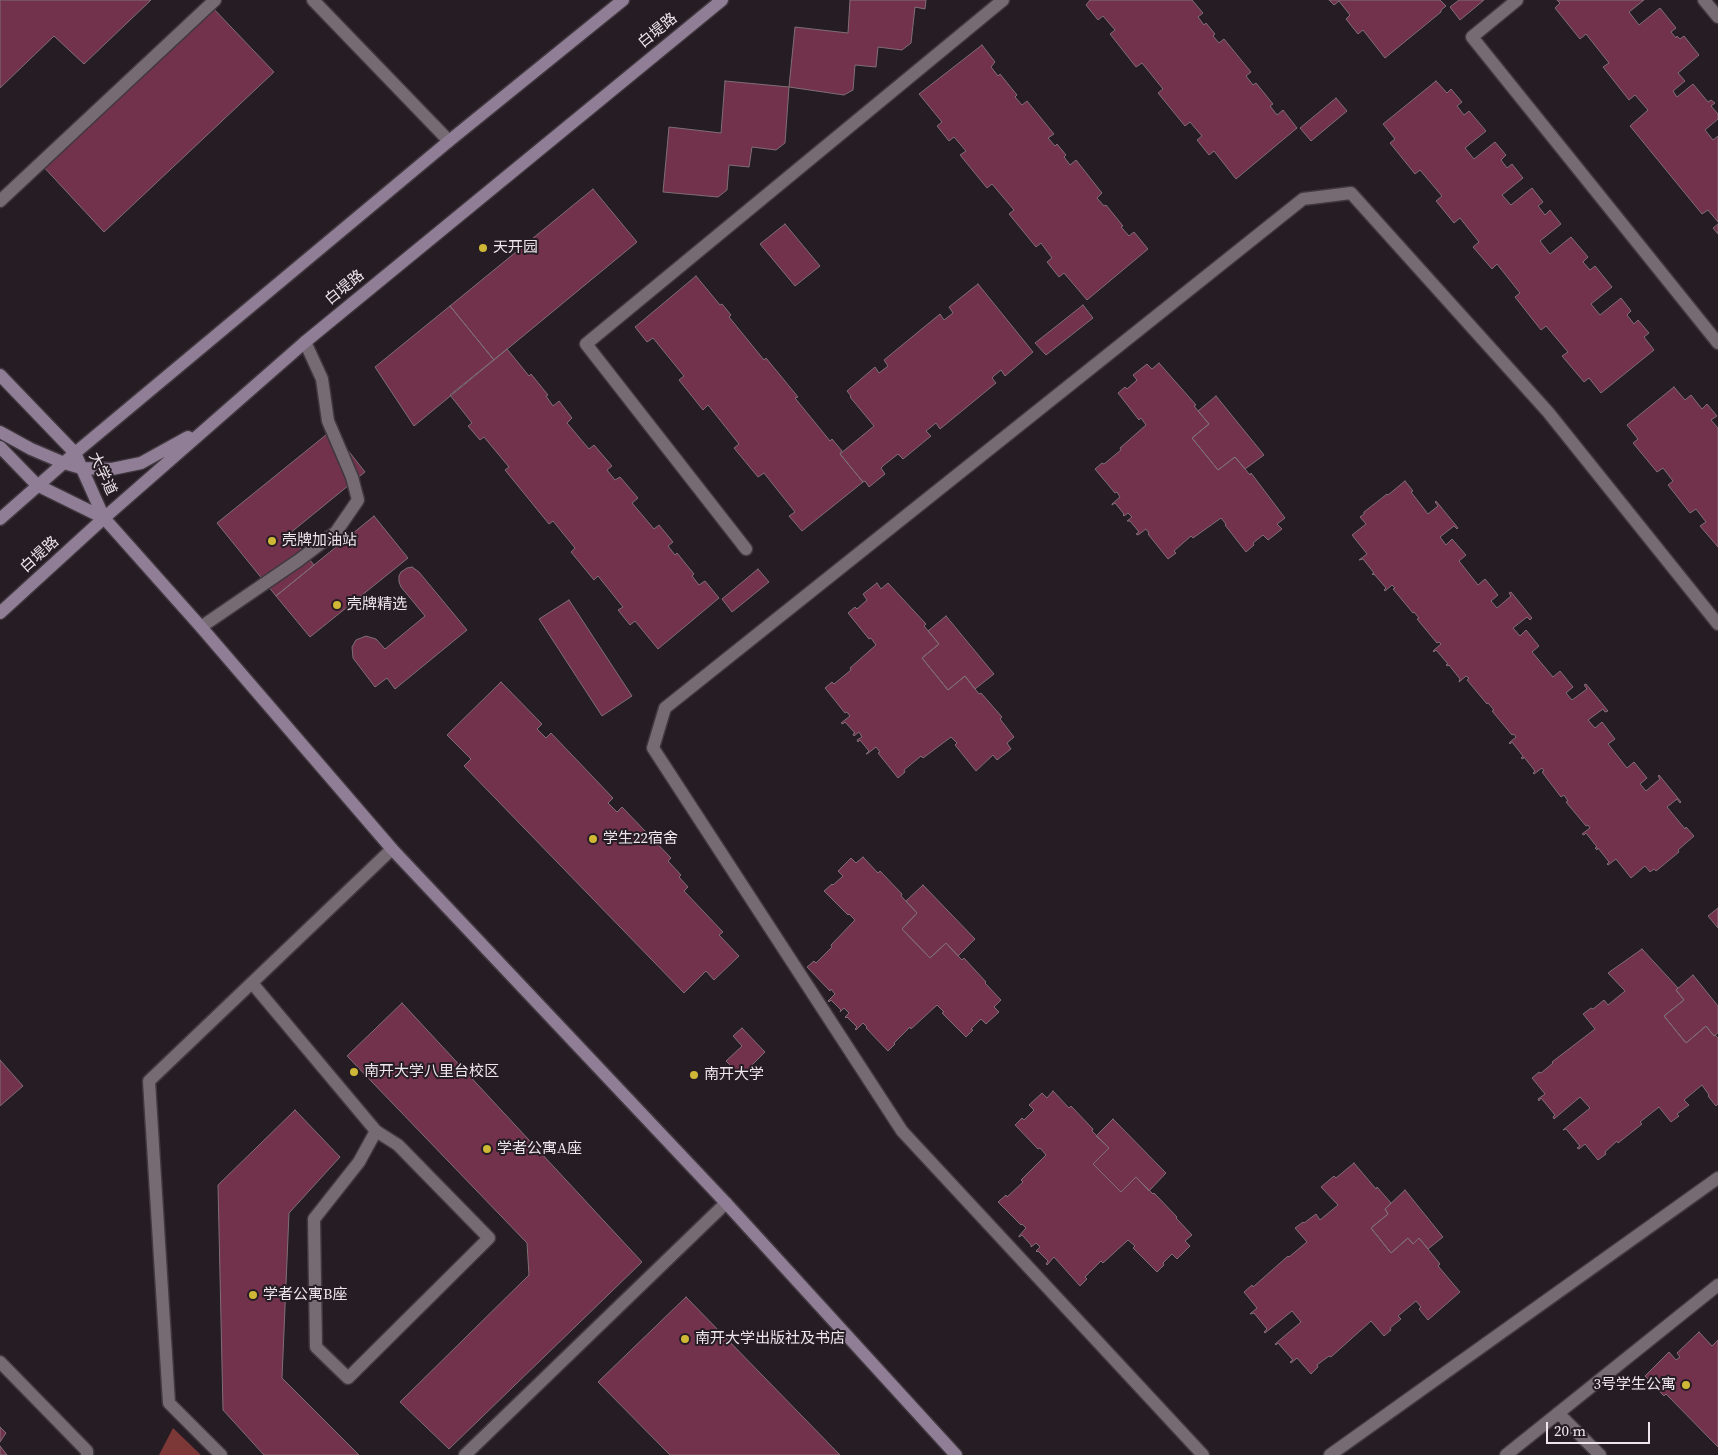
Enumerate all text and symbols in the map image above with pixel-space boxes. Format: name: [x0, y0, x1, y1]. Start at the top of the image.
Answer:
street label: 白堤路: [635, 10, 681, 52]
place label: 天开园: [493, 239, 538, 257]
marker: 天开园: [477, 242, 489, 254]
street label: 白堤路: [322, 267, 368, 309]
street label: 大学道: [84, 450, 120, 498]
place label: 壳牌加油站: [282, 532, 357, 550]
street label: 白堤路: [17, 533, 63, 577]
marker: 壳牌加油站: [266, 535, 278, 547]
place label: 壳牌精选: [347, 596, 407, 614]
marker: 壳牌精选: [331, 599, 343, 611]
place label: 学生22宿舍: [603, 830, 678, 848]
marker: 学生22宿舍: [587, 833, 599, 845]
place label: 南开大学八里台校区: [364, 1063, 499, 1081]
marker: 南开大学八里台校区: [348, 1066, 360, 1078]
place label: 南开大学: [704, 1066, 764, 1084]
marker: 南开大学: [688, 1069, 700, 1081]
place label: 学者公寓A座: [497, 1140, 582, 1158]
marker: 学者公寓A座: [481, 1143, 493, 1155]
place label: 学者公寓B座: [263, 1286, 347, 1304]
marker: 学者公寓B座: [247, 1289, 259, 1301]
place label: 南开大学出版社及书店: [695, 1330, 845, 1348]
marker: 南开大学出版社及书店: [679, 1333, 691, 1345]
place label: 3号学生公寓: [1594, 1376, 1676, 1394]
marker: 3号学生公寓: [1680, 1379, 1692, 1391]
scale bar: [1548, 1412, 1652, 1444]
text: 20 m: [1554, 1420, 1586, 1441]

